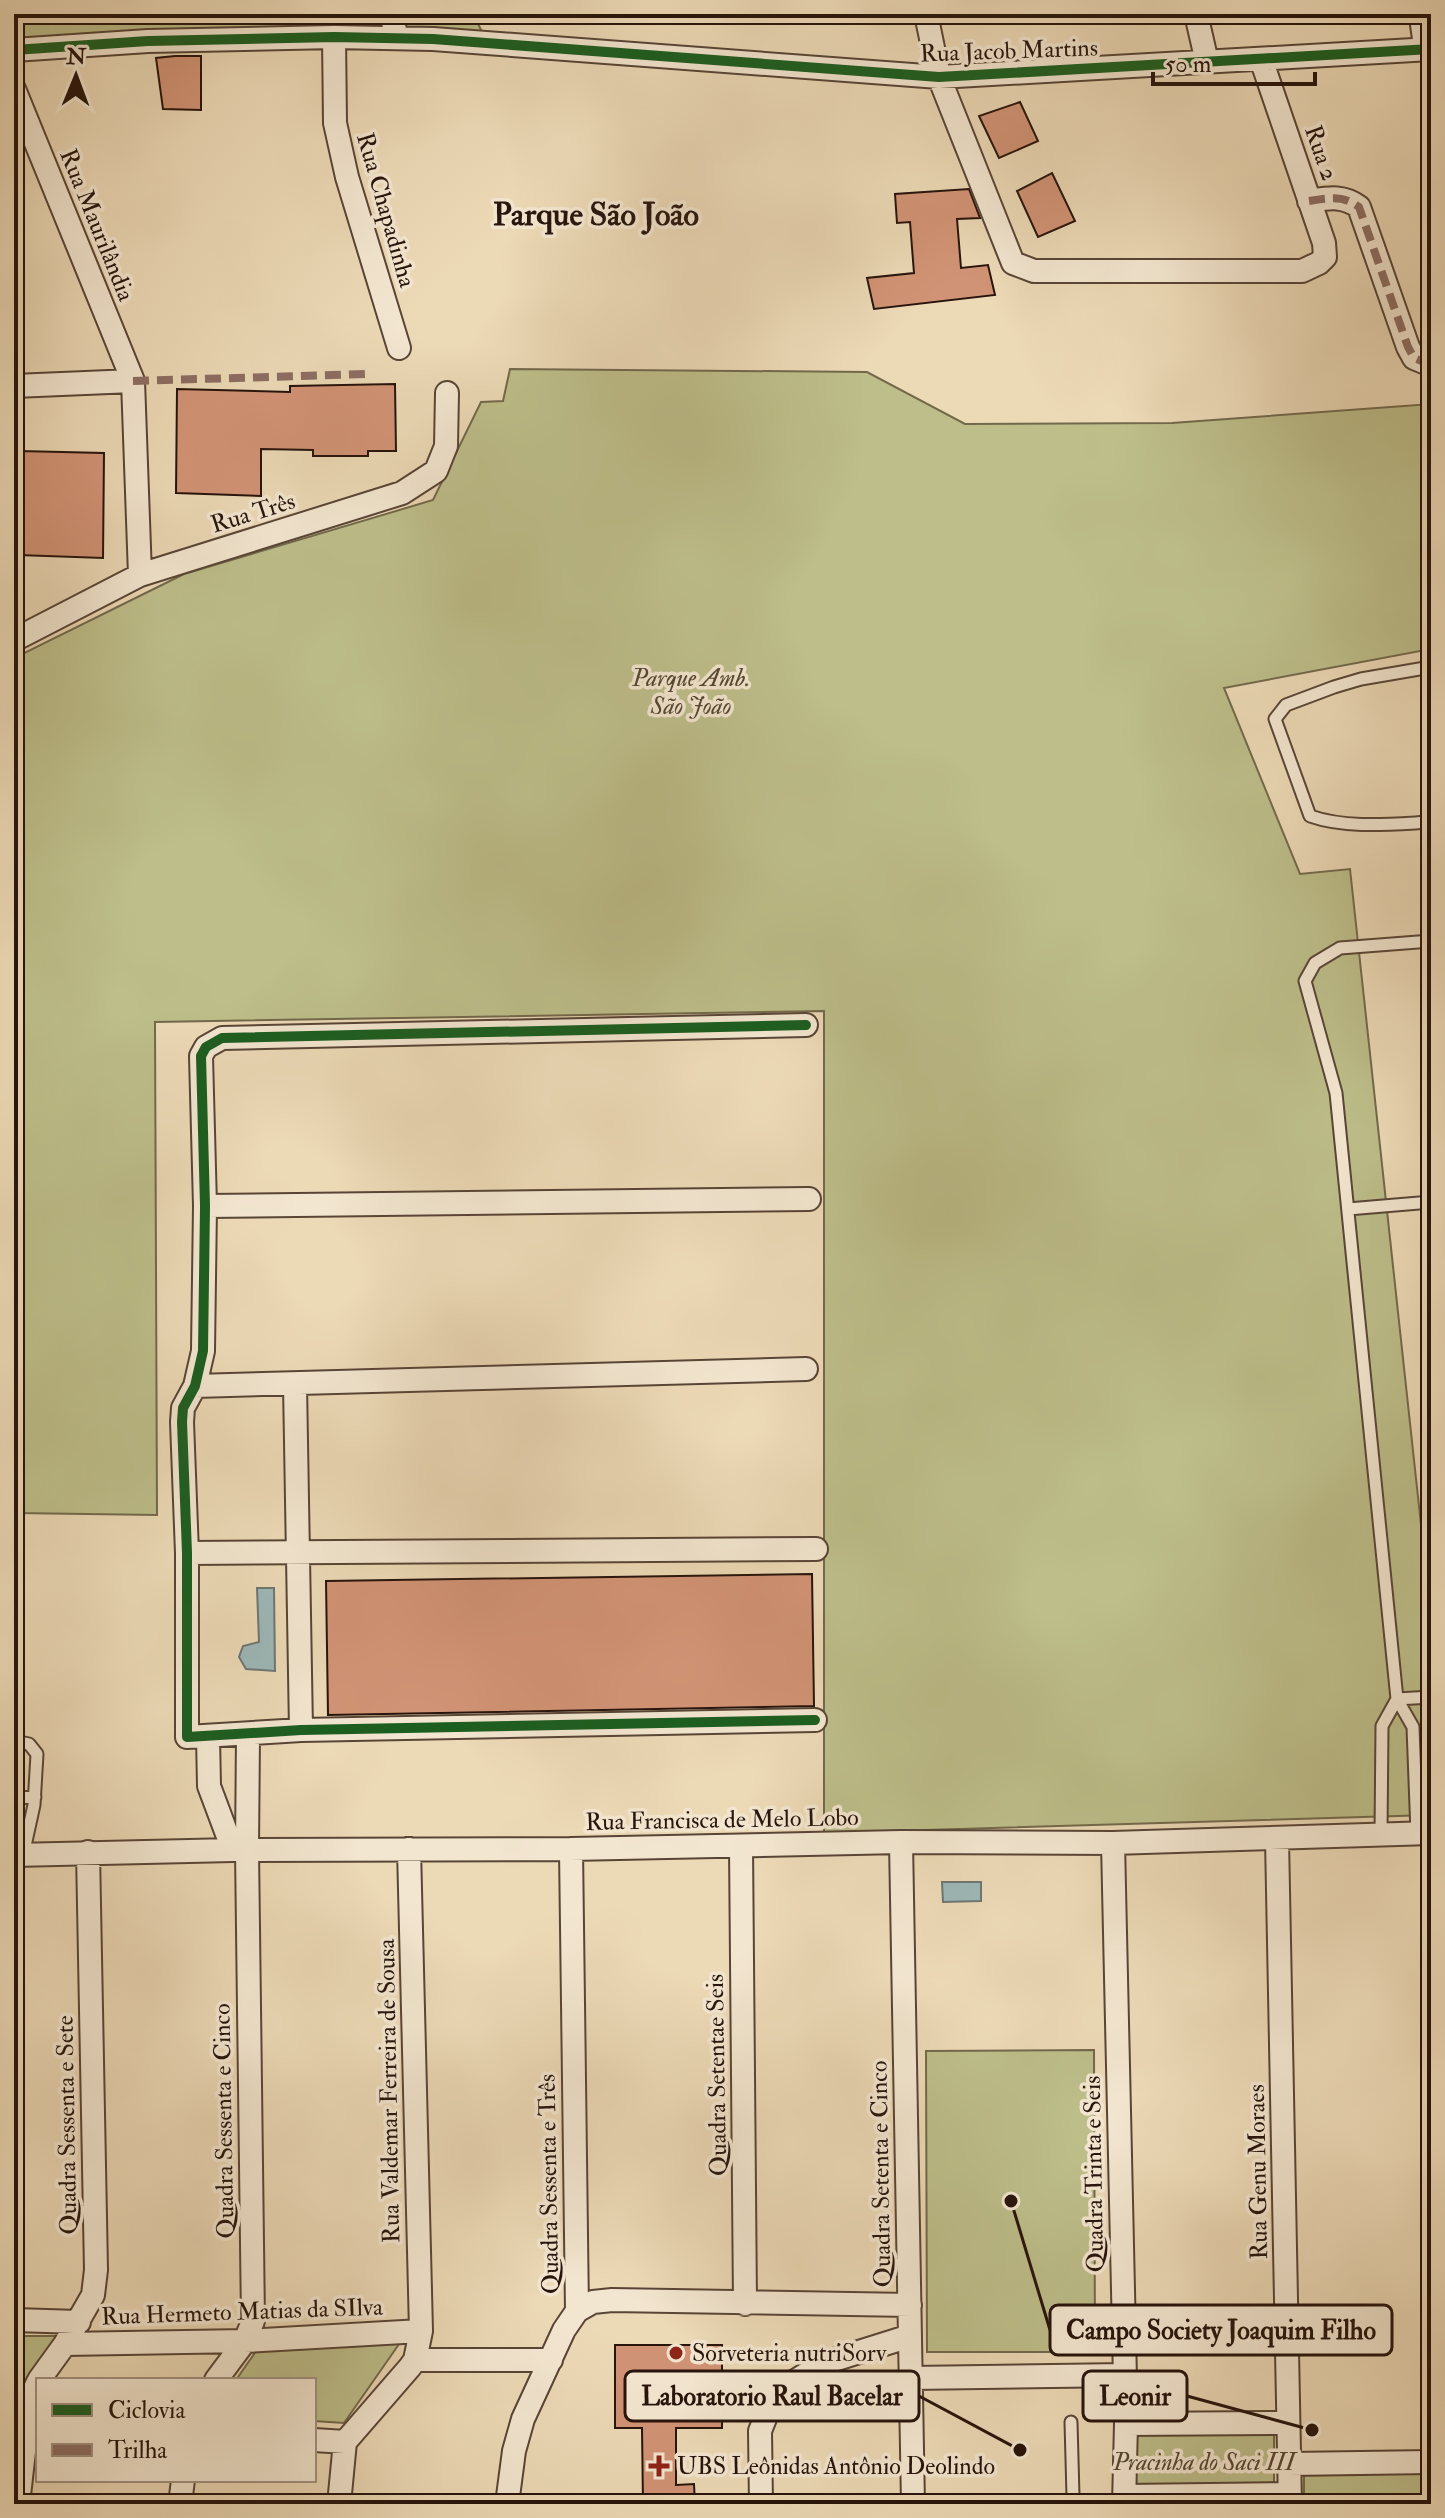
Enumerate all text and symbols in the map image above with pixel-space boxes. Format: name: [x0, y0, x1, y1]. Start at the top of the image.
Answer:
street label: Rua Jacob Martins: [920, 32, 1098, 70]
north arrow: [36, 36, 116, 116]
scale bar: [1153, 36, 1315, 86]
text: N: [65, 43, 87, 71]
text: 50 m: [1165, 49, 1212, 80]
street label: Rua 2: [1297, 121, 1345, 185]
street label: Rua Chapadinha: [349, 129, 423, 292]
street label: Rua Maurilândia: [52, 144, 142, 307]
district label: Parque São João: [493, 195, 699, 235]
street label: Rua Três: [207, 486, 299, 540]
park label: Parque Amb. São João: [631, 663, 750, 722]
street label: Rua Francisca de Melo Lobo: [585, 1802, 859, 1838]
street label: Rua Valdemar Ferreira de Sousa: [371, 1937, 407, 2243]
street label: Quadra Setentae Seis: [700, 1974, 734, 2176]
street label: Quadra Sessenta e Cinco: [206, 2003, 242, 2239]
street label: Quadra Sessenta e Sete: [50, 2015, 84, 2235]
street label: Quadra Setenta e Cinco: [864, 2060, 898, 2288]
street label: Quadra Sessenta e Três: [532, 2074, 566, 2294]
street label: Quadra Trinta e Seis: [1077, 2075, 1111, 2273]
street label: Rua Genu Moraes: [1241, 2084, 1275, 2260]
street label: Rua Hermeto Matias da SIlva: [101, 2292, 384, 2332]
callout: Campo Society Joaquim Filho: [1050, 2305, 1392, 2355]
text: Campo Society Joaquim Filho: [1066, 2315, 1376, 2348]
place label: Sorveteria nutriSorv: [692, 2338, 887, 2369]
marker: Sorveteria nutriSorv: [667, 2344, 685, 2362]
callout: Laboratorio Raul Bacelar: [625, 2371, 919, 2421]
callout: Leonir: [1083, 2371, 1187, 2421]
legend: [36, 2378, 316, 2482]
text: Laboratorio Raul Bacelar: [641, 2381, 903, 2413]
text: Leonir: [1099, 2381, 1171, 2413]
text: Ciclovia: [108, 2395, 186, 2426]
text: Trilha: [108, 2435, 168, 2466]
park label: Pracinha do Saci III: [1112, 2447, 1298, 2478]
place label: UBS Leônidas Antônio Deolindo: [677, 2451, 995, 2482]
marker: UBS Leônidas Antônio Deolindo: [648, 2455, 670, 2477]

